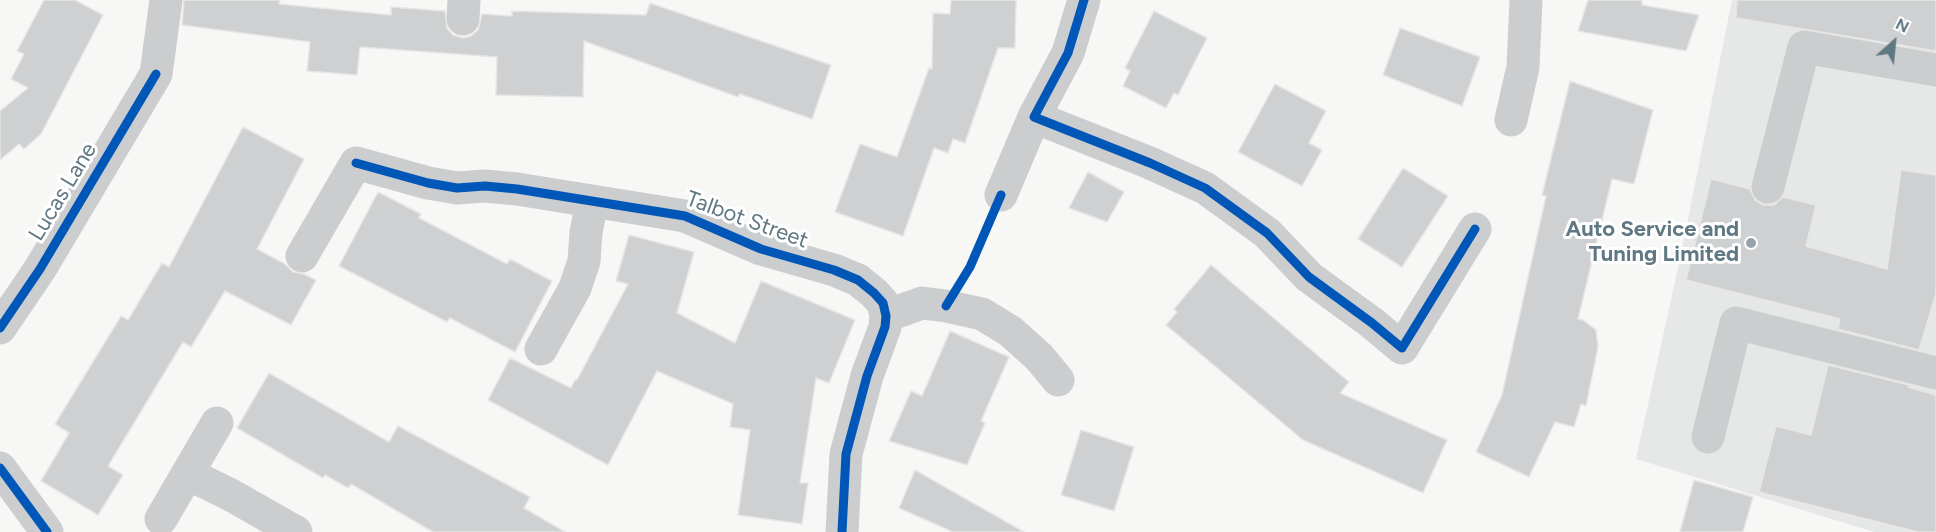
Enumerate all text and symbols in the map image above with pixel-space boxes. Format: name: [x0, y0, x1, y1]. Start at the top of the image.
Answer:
north arrow: [1864, 12, 1924, 72]
text: N: [1893, 14, 1912, 37]
street label: Lucas Lane: [23, 138, 103, 246]
street label: Talbot Street: [682, 186, 812, 254]
place label: Auto Service and Tuning Limited: [1566, 217, 1739, 268]
marker: Auto Service and Tuning Limited: [1744, 236, 1758, 250]

